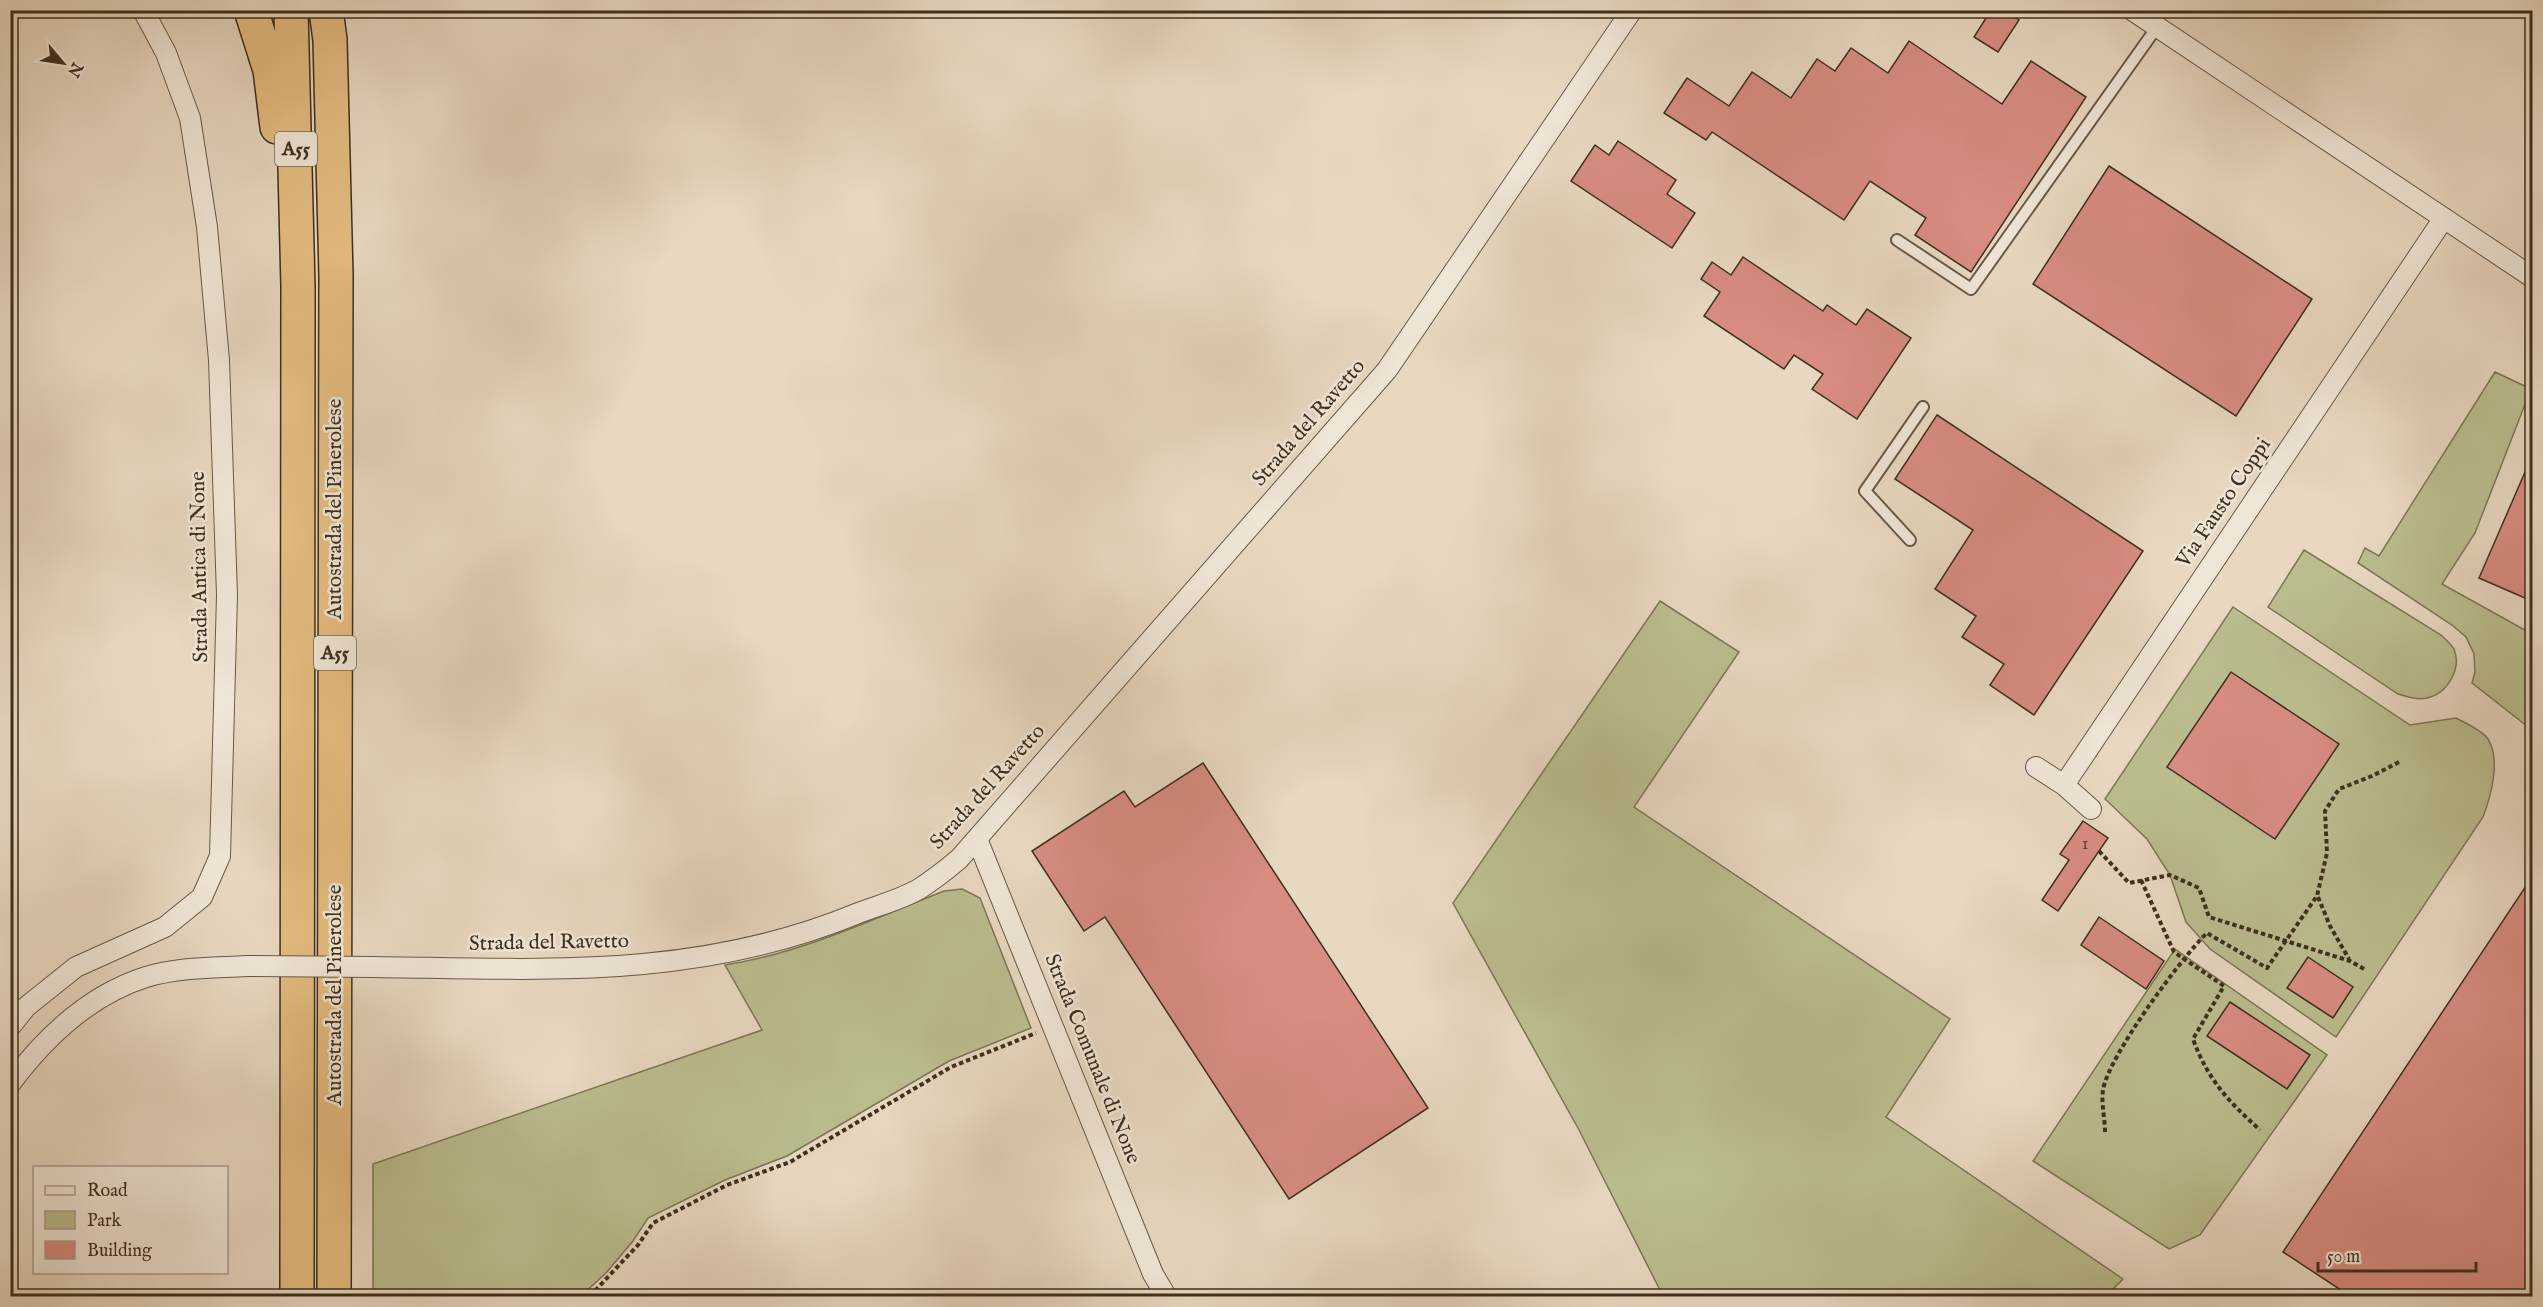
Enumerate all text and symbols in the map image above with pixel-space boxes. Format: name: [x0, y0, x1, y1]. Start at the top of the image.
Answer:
north arrow: [33, 33, 93, 93]
text: N: [62, 58, 87, 80]
road number: A55: [275, 132, 317, 166]
street label: Strada del Ravetto: [1246, 354, 1372, 492]
street label: Autostrada del Pinerolese: [322, 398, 349, 620]
street label: Via Fausto Coppi: [2170, 433, 2277, 574]
street label: Strada Antica di None: [185, 471, 215, 663]
road number: A55: [314, 636, 356, 670]
street label: Strada del Ravetto: [924, 719, 1052, 855]
house number: 1: [2082, 833, 2088, 856]
street label: Autostrada del Pinerolese: [322, 884, 349, 1106]
street label: Strada del Ravetto: [469, 928, 629, 958]
street label: Strada Comunale di None: [1038, 950, 1147, 1168]
legend: [33, 1166, 228, 1274]
text: Road: [87, 1180, 128, 1203]
text: Park: [87, 1210, 122, 1233]
scale bar: [2318, 1235, 2476, 1273]
text: Building: [87, 1240, 152, 1263]
text: 50 m: [2327, 1246, 2360, 1269]

